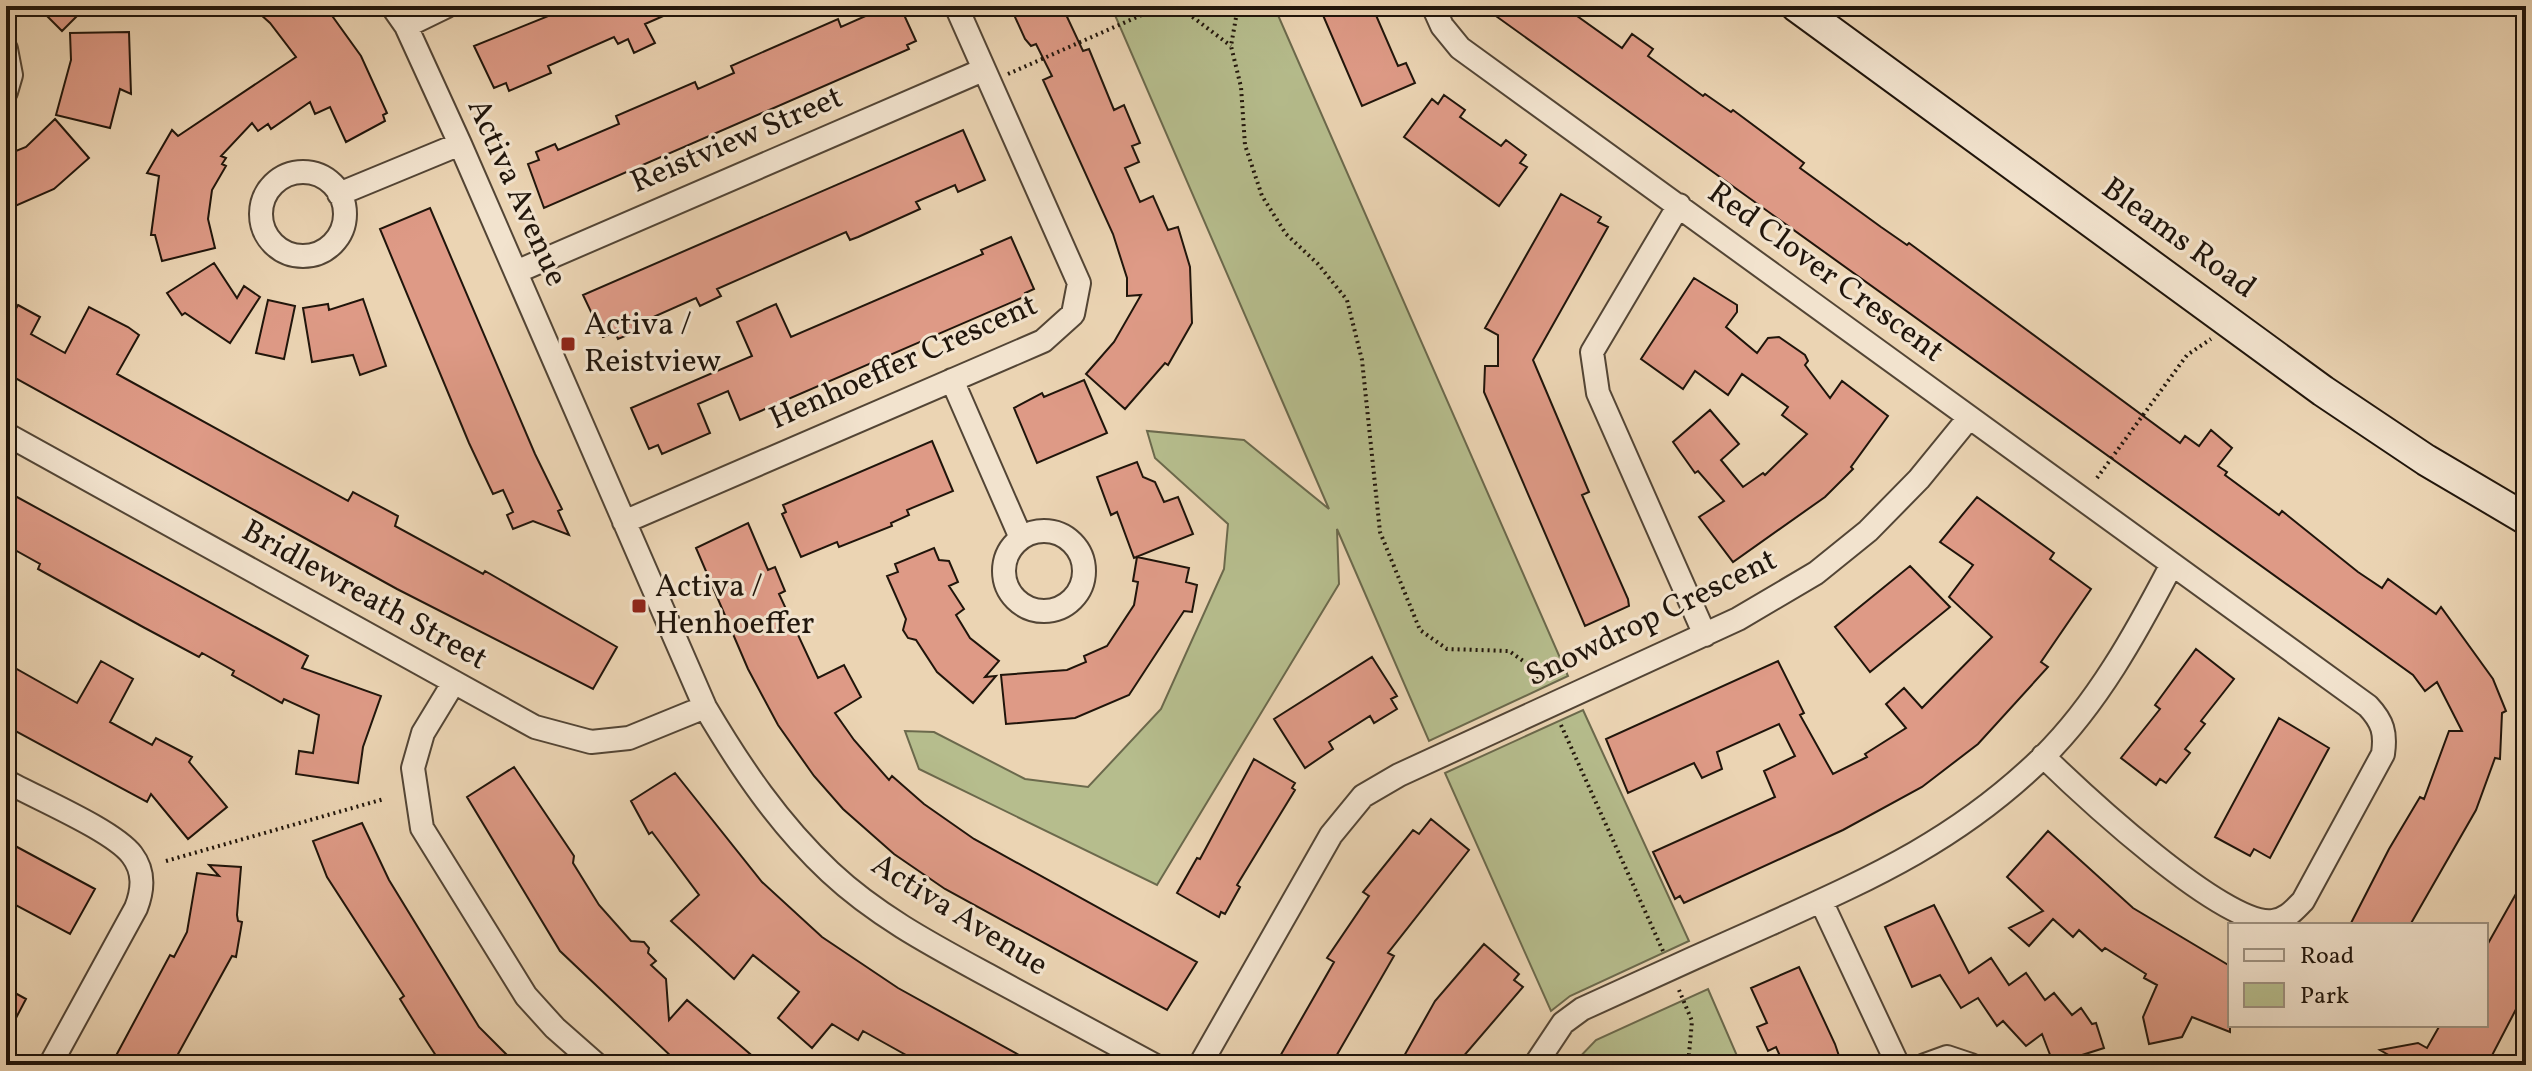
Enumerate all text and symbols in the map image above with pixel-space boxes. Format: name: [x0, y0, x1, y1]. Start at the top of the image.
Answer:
street label: Reistview Street: [624, 77, 850, 205]
street label: Activa Avenue: [455, 92, 577, 294]
street label: Bleams Road: [2092, 168, 2264, 310]
street label: Red Clover Crescent: [1698, 172, 1952, 374]
street label: Henhoeffer Crescent: [763, 284, 1045, 442]
place label: Activa / Reistview: [584, 304, 721, 385]
marker: Activa / Reistview: [559, 335, 577, 353]
street label: Bridlewreath Street: [233, 510, 495, 682]
street label: Snowdrop Crescent: [1519, 539, 1785, 699]
place label: Activa / Henhoeffer: [655, 566, 815, 647]
marker: Activa / Henhoeffer: [630, 597, 648, 615]
street label: Activa Avenue: [862, 844, 1056, 988]
legend: [2228, 923, 2488, 1027]
text: Road: [2300, 940, 2354, 974]
text: Park: [2300, 980, 2349, 1014]

